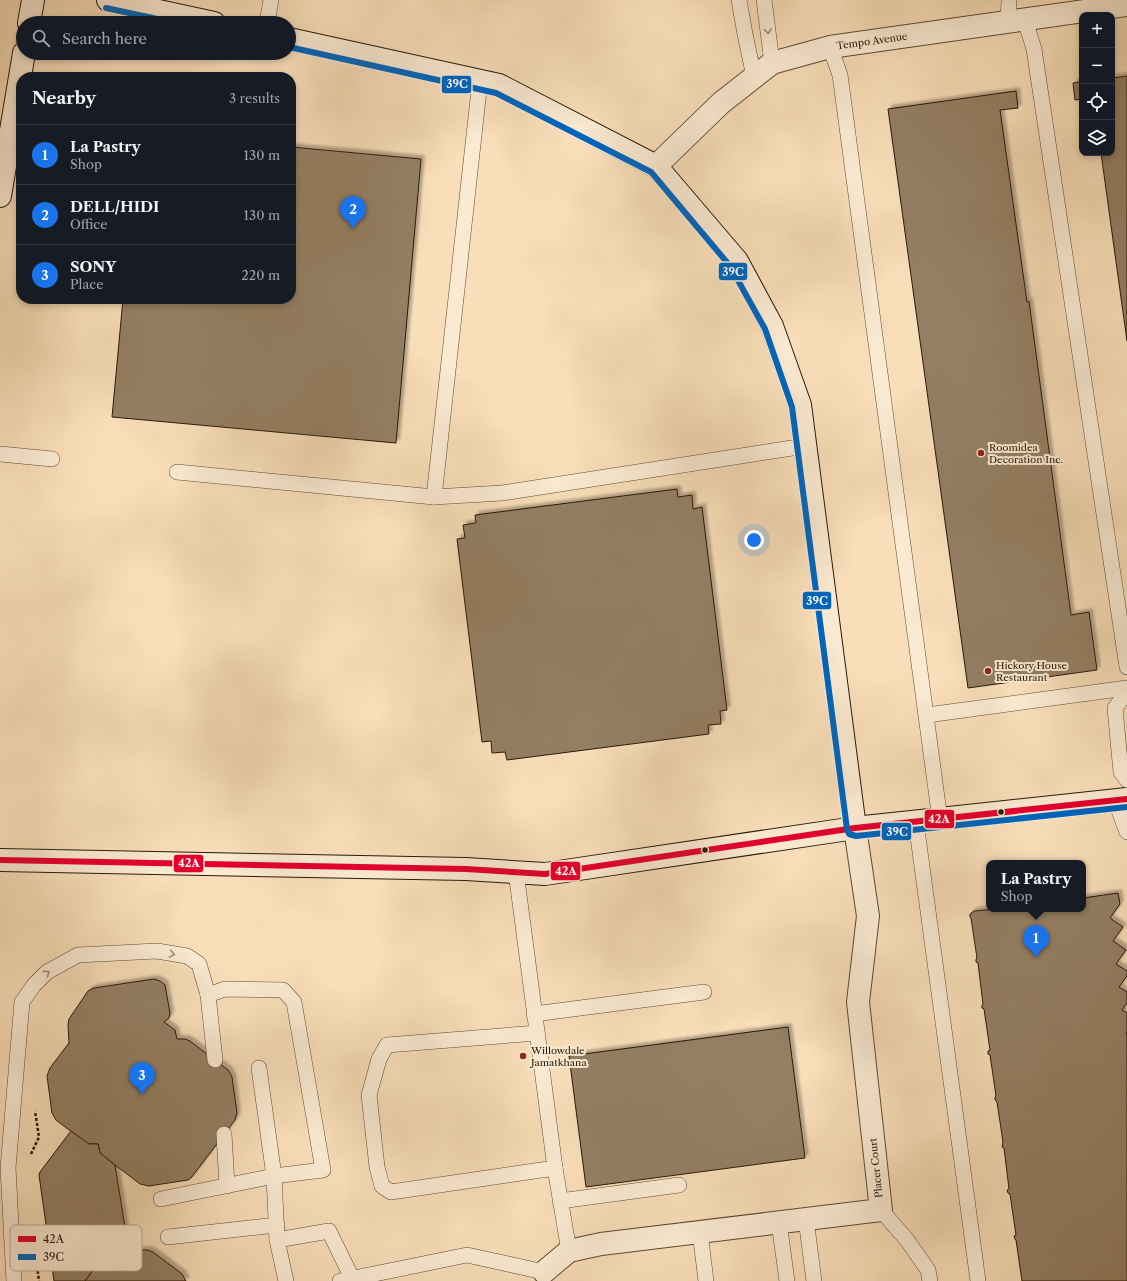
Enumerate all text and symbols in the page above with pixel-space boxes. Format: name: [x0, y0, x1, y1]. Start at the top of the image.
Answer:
map controls: [1079, 12, 1115, 156]
button: +: [1079, 12, 1115, 48]
search box: [16, 16, 296, 60]
icon: search: [30, 27, 52, 49]
one-way arrow: [763, 28, 772, 34]
text: Search here: [62, 29, 147, 48]
street label: Tempo Avenue: [836, 30, 909, 52]
button: −: [1079, 48, 1115, 84]
line badge: 39C: [441, 75, 472, 94]
text: 39C: [446, 77, 468, 91]
button: locate: [1079, 84, 1115, 120]
text: Nearby: [32, 88, 96, 108]
text: 3 results: [229, 90, 280, 106]
button: layers: [1079, 120, 1115, 156]
text: La Pastry: [70, 137, 141, 156]
text: 1: [42, 147, 48, 163]
text: 130 m: [244, 147, 280, 163]
text: Shop: [70, 156, 102, 172]
pin: 2: [340, 196, 366, 229]
text: DELL/HIDI: [70, 197, 159, 216]
text: 2: [41, 207, 49, 223]
text: 130 m: [244, 207, 280, 223]
text: Office: [70, 216, 107, 232]
text: SONY: [70, 257, 116, 276]
line badge: 39C: [718, 262, 748, 281]
text: 39C: [722, 265, 744, 279]
text: 3: [41, 267, 49, 283]
text: 220 m: [241, 267, 280, 283]
text: Place: [70, 276, 103, 292]
place label: Roomidea Decoration Inc.: [989, 441, 1063, 466]
marker: Roomidea Decoration Inc.: [976, 448, 986, 458]
your location: [744, 530, 764, 550]
line badge: 39C: [802, 591, 832, 610]
text: 39C: [806, 594, 828, 608]
place label: Hickory House Restaurant: [996, 659, 1067, 684]
marker: Hickory House Restaurant: [983, 666, 993, 676]
unlabelled marker: [996, 807, 1006, 817]
line badge: 42A: [924, 809, 955, 829]
text: 42A: [928, 812, 950, 826]
line badge: 39C: [881, 822, 912, 841]
text: 39C: [886, 825, 908, 839]
unlabelled marker: [700, 845, 710, 855]
line badge: 42A: [173, 854, 204, 873]
text: 42A: [178, 856, 200, 870]
popup: [986, 860, 1086, 912]
line badge: 42A: [550, 861, 581, 881]
text: 42A: [555, 864, 577, 878]
text: La Pastry: [1001, 869, 1071, 888]
text: Shop: [1001, 888, 1033, 904]
pin: 1: [1023, 925, 1049, 958]
one-way arrow: [169, 949, 175, 957]
one-way arrow: [43, 970, 50, 978]
place label: Willowdale Jamatkhana: [529, 1044, 587, 1069]
marker: Willowdale Jamatkhana: [518, 1051, 528, 1061]
pin: 3: [129, 1062, 155, 1095]
street label: Placer Court: [866, 1137, 886, 1199]
legend: [10, 1225, 142, 1271]
text: 42A: [43, 1232, 65, 1246]
text: 39C: [43, 1250, 64, 1264]

